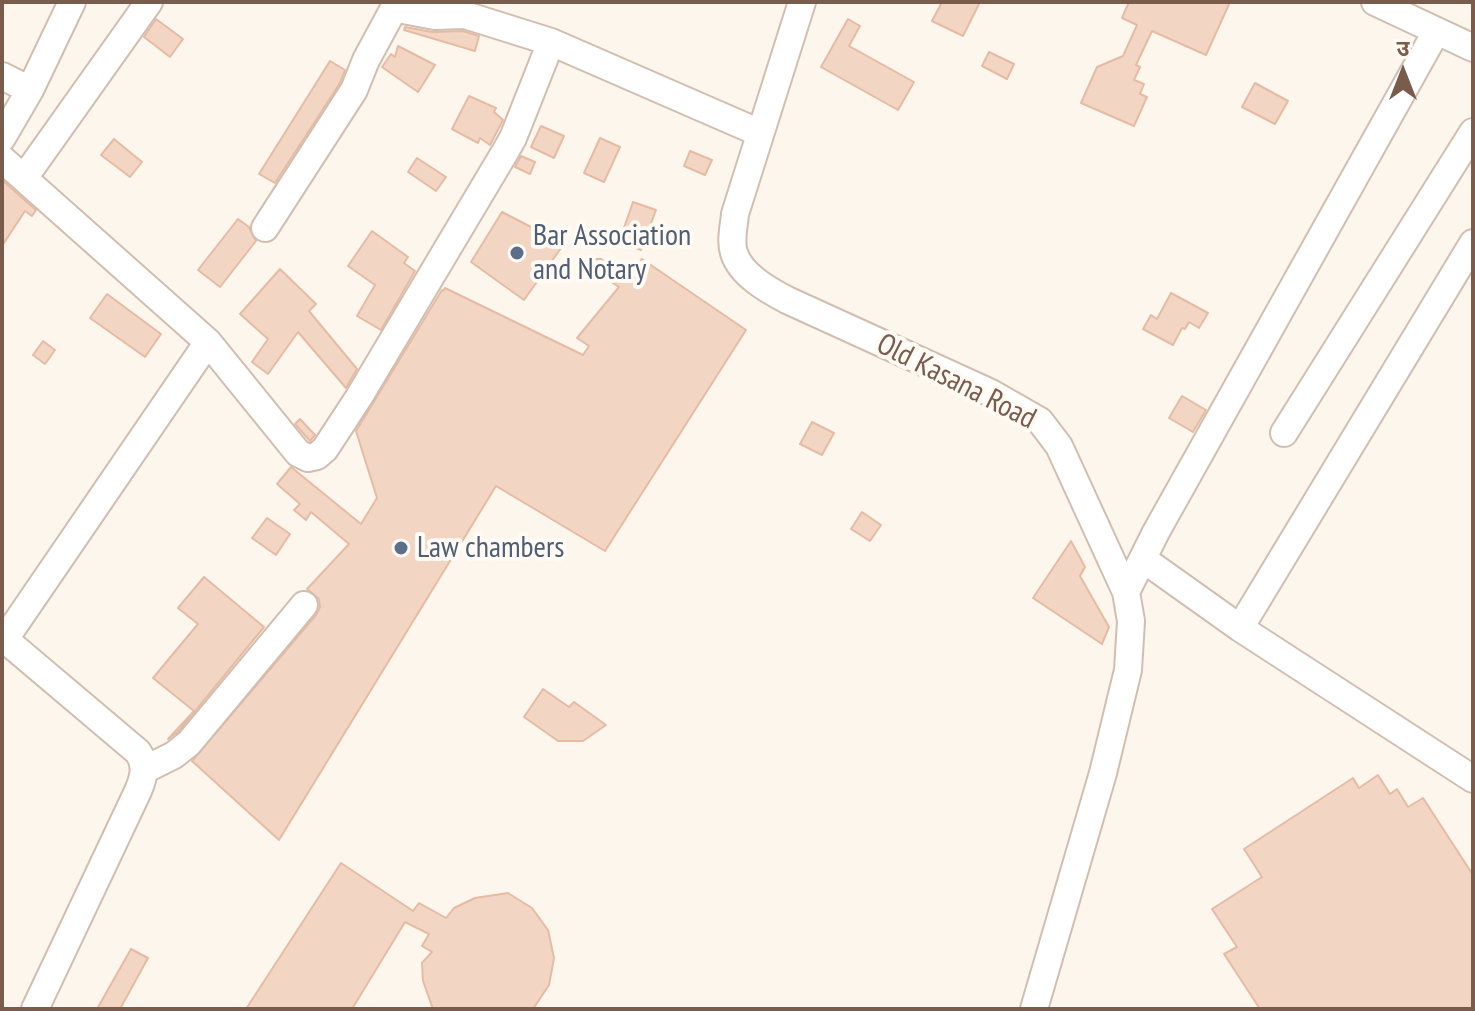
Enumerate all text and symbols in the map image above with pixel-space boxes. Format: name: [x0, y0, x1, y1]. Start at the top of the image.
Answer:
north arrow: [1363, 32, 1443, 112]
text: उ: [1397, 34, 1409, 62]
place label: Bar Association and Notary: [533, 218, 691, 288]
marker: Bar Association and Notary: [508, 244, 526, 262]
street label: Old Kasana Road: [870, 327, 1042, 437]
place label: Law chambers: [417, 530, 564, 566]
marker: Law chambers: [392, 539, 410, 557]

